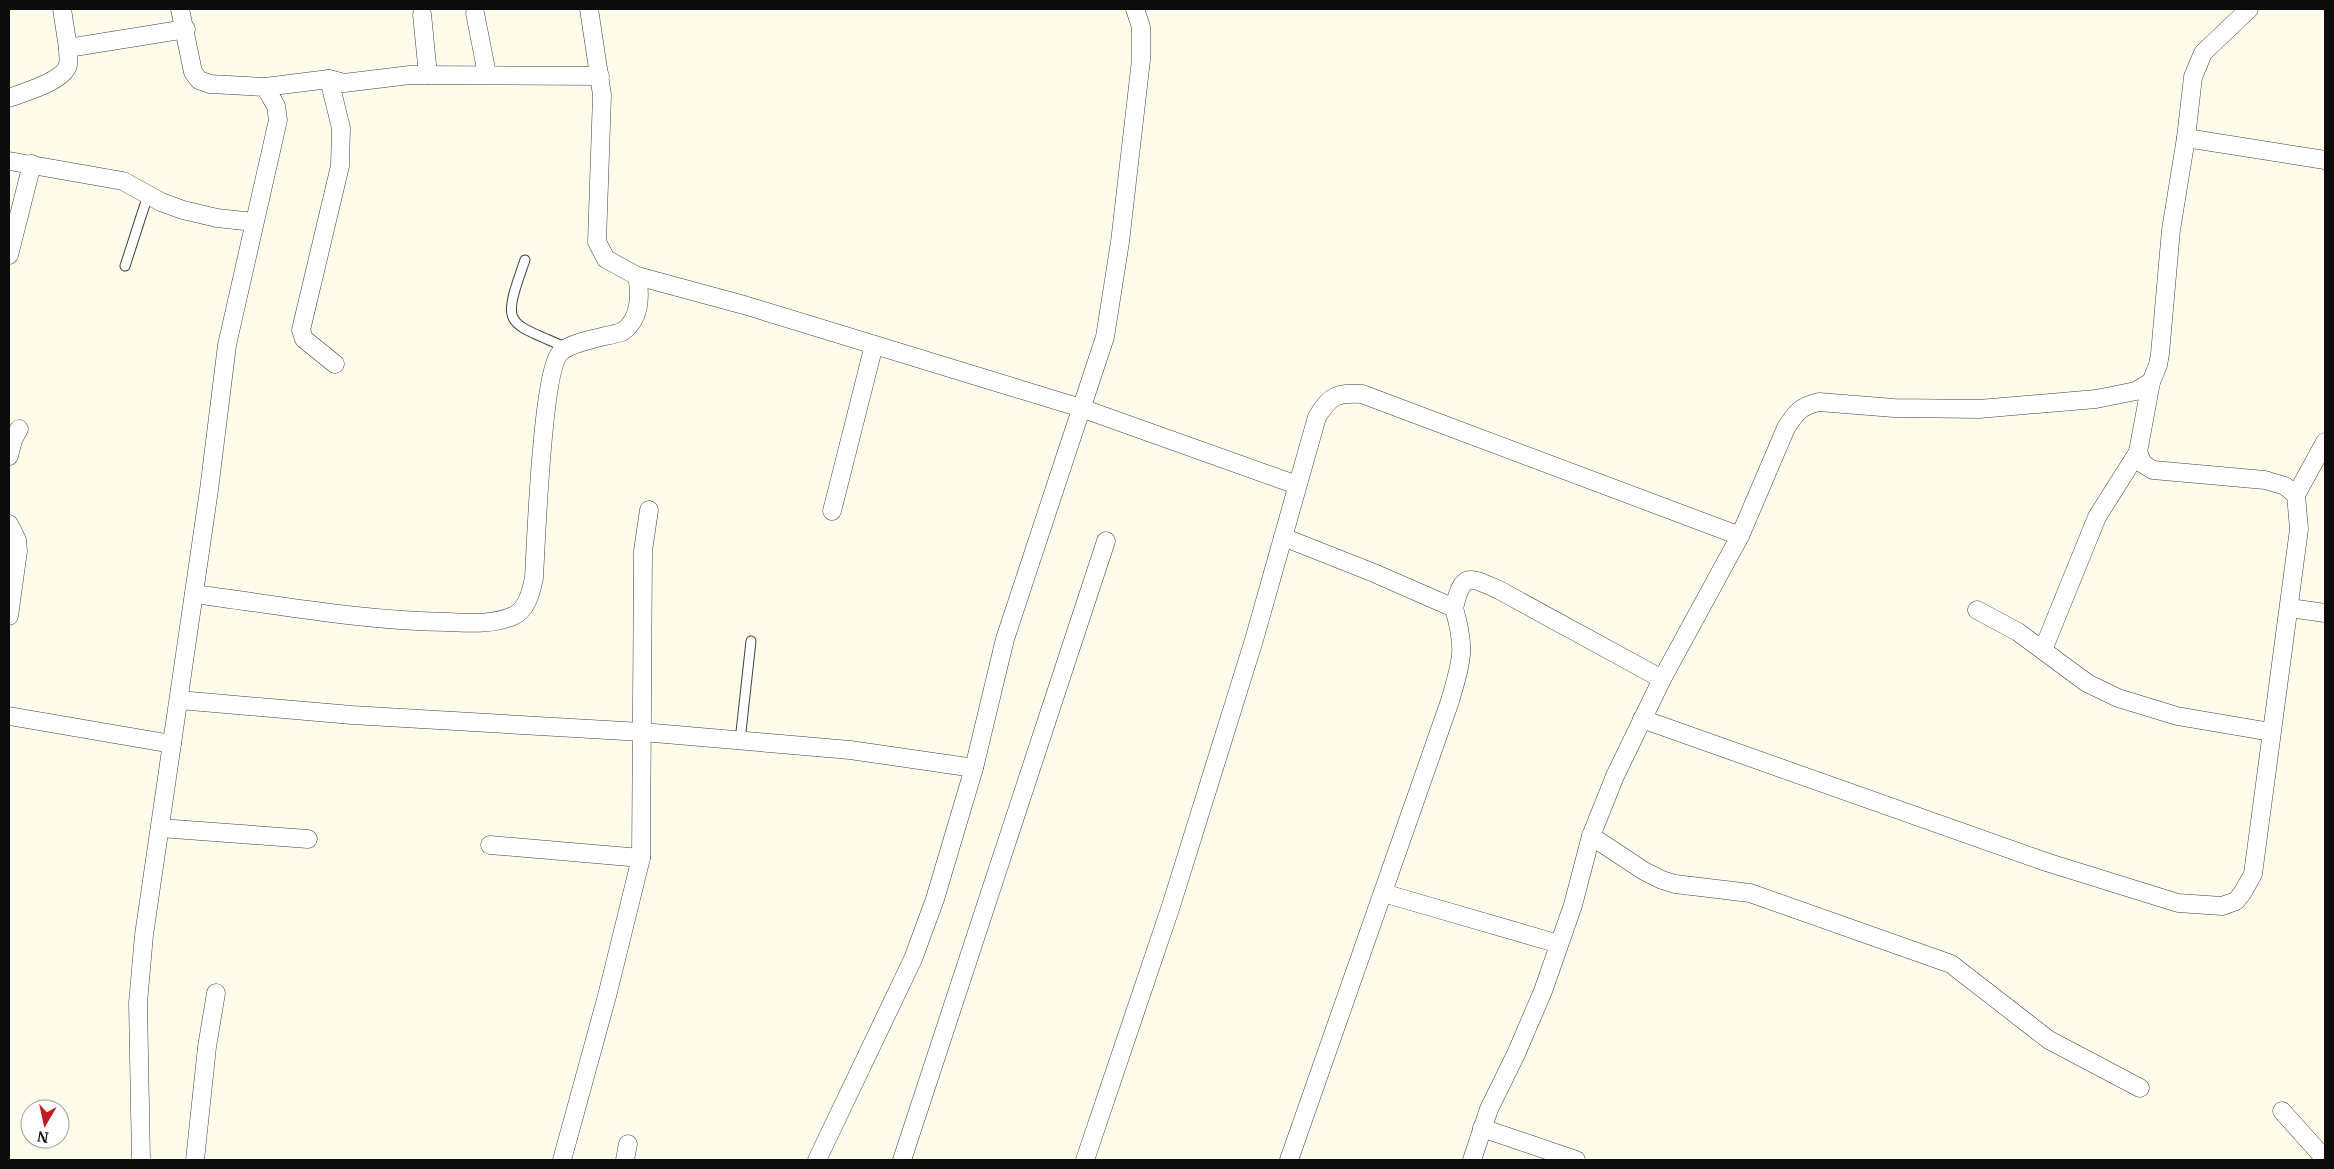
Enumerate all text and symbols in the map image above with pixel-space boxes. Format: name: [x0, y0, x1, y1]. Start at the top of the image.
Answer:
north arrow: [20, 1099, 70, 1149]
text: N: [36, 1127, 50, 1147]

